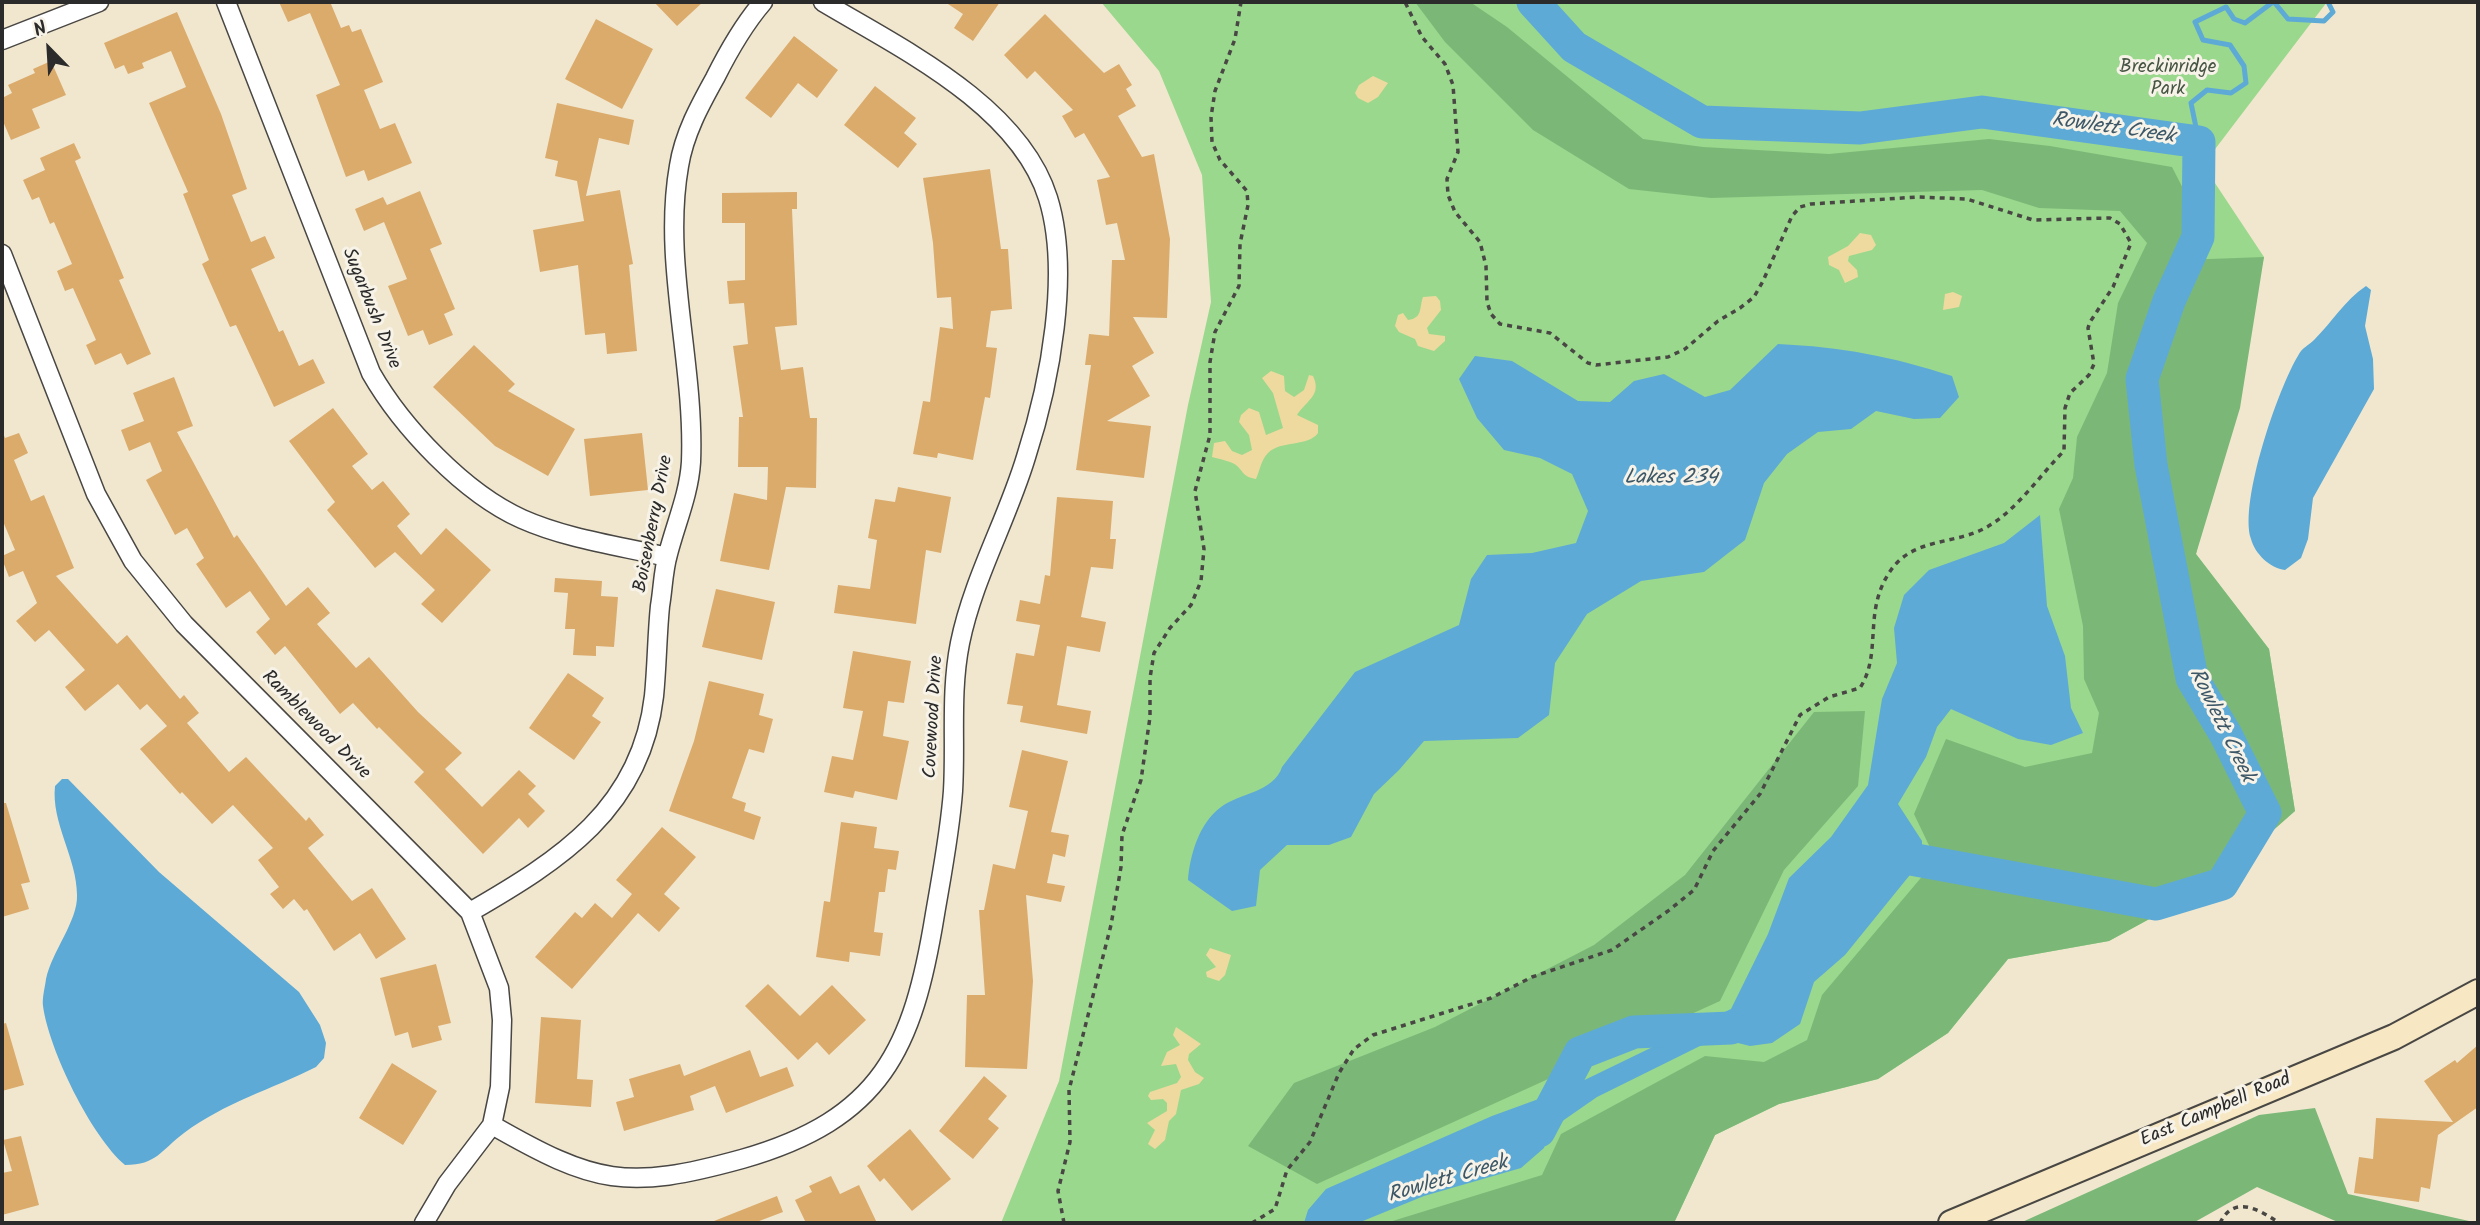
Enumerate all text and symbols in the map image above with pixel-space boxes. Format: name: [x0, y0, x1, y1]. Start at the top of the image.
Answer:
north arrow: [14, 14, 84, 84]
text: N: [29, 14, 52, 46]
park label: Breckinridge Park: [2120, 58, 2216, 102]
water label: Rowlett Creek: [2050, 109, 2176, 151]
street label: Sugarbush Drive: [335, 245, 405, 373]
street label: Boisenberry Drive: [631, 453, 679, 595]
water label: Lakes 234: [1624, 466, 1718, 492]
street label: Covewood Drive: [920, 655, 950, 779]
water label: Rowlett Creek: [2182, 665, 2258, 787]
street label: Ramblewood Drive: [256, 667, 374, 785]
street label: East Campbell Road: [2137, 1069, 2295, 1153]
water label: Rowlett Creek: [1385, 1152, 1511, 1210]

